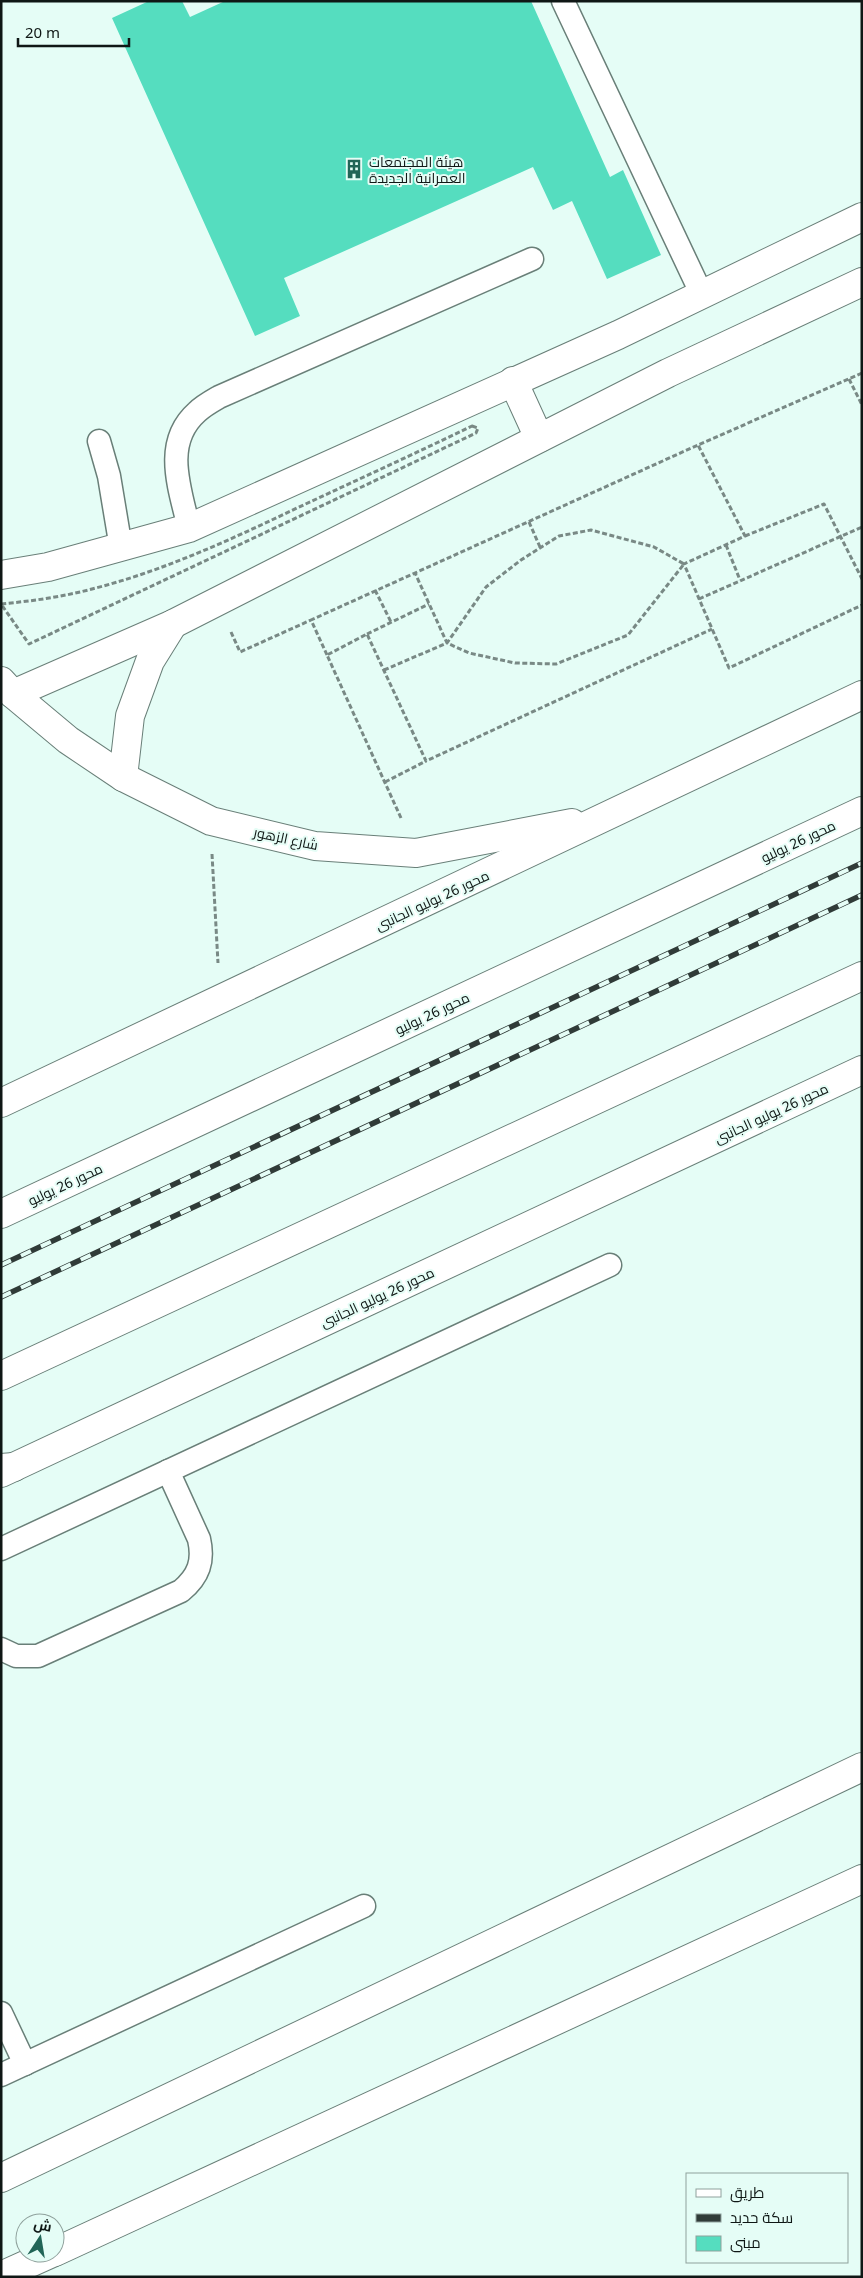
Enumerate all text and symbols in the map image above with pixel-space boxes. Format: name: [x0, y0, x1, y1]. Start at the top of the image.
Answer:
scale bar: [18, 15, 129, 47]
text: 20 m: [25, 22, 60, 42]
place label: هيئة المجتمعات العمرانية الجديدة: [369, 152, 465, 187]
building icon: هيئة المجتمعات العمرانية الجديدة: [343, 158, 365, 180]
street label: محور 26 يوليو: [758, 815, 838, 867]
street label: شارع الزهور: [251, 822, 320, 854]
street label: محور 26 يوليو الجانبى: [372, 865, 492, 935]
street label: محور 26 يوليو: [392, 987, 472, 1039]
street label: محور 26 يوليو الجانبى: [711, 1078, 831, 1148]
street label: محور 26 يوليو: [25, 1158, 105, 1210]
street label: محور 26 يوليو الجانبى: [317, 1262, 437, 1332]
legend: [686, 2173, 848, 2263]
text: طريق: [730, 2182, 764, 2203]
text: سكة حديد: [730, 2207, 793, 2227]
north arrow: [15, 2213, 65, 2263]
text: ش: [32, 2214, 54, 2236]
text: مبنى: [730, 2232, 761, 2253]

